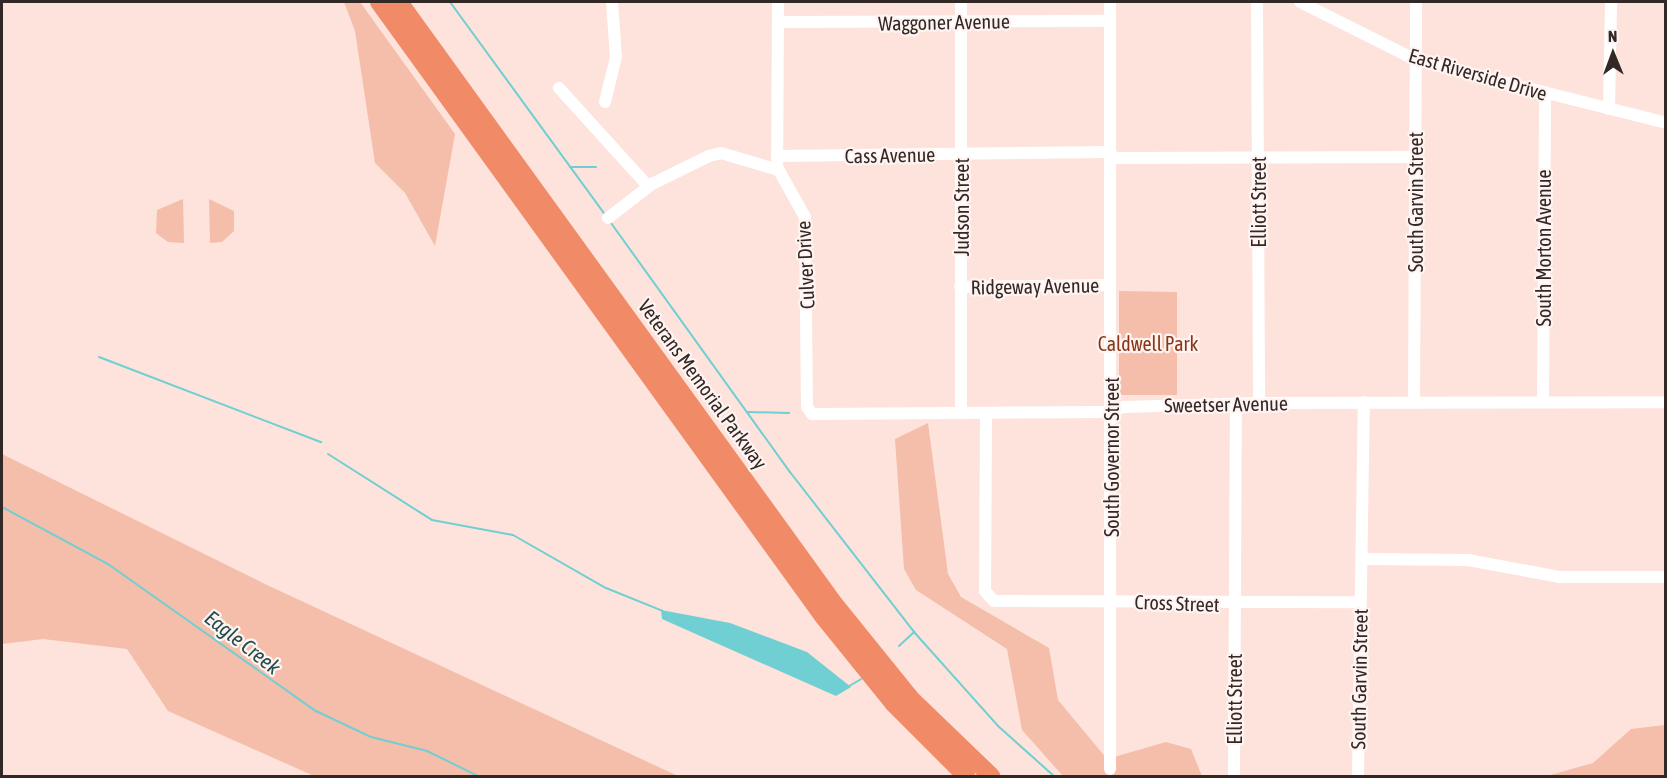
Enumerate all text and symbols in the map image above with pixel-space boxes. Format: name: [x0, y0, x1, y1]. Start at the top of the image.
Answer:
street label: Waggoner Avenue: [878, 9, 1010, 35]
north arrow: [1583, 24, 1643, 84]
text: N: [1608, 27, 1618, 45]
street label: East Riverside Drive: [1406, 43, 1550, 105]
street label: South Garvin Street: [1403, 132, 1427, 272]
street label: Cass Avenue: [845, 142, 935, 168]
street label: Elliott Street: [1246, 156, 1270, 248]
street label: Judson Street: [949, 158, 973, 256]
street label: South Morton Avenue: [1531, 170, 1555, 326]
street label: Culver Drive: [791, 220, 819, 310]
street label: Ridgeway Avenue: [971, 273, 1099, 299]
street label: Veterans Memorial Parkway: [633, 294, 773, 474]
park label: Caldwell Park: [1098, 331, 1198, 355]
street label: South Governor Street: [1099, 377, 1123, 537]
street label: Sweetser Avenue: [1164, 391, 1288, 417]
street label: Cross Street: [1134, 590, 1220, 616]
water label: Eagle Creek: [200, 605, 286, 679]
street label: South Garvin Street: [1346, 608, 1372, 750]
street label: Elliott Street: [1222, 653, 1246, 745]

